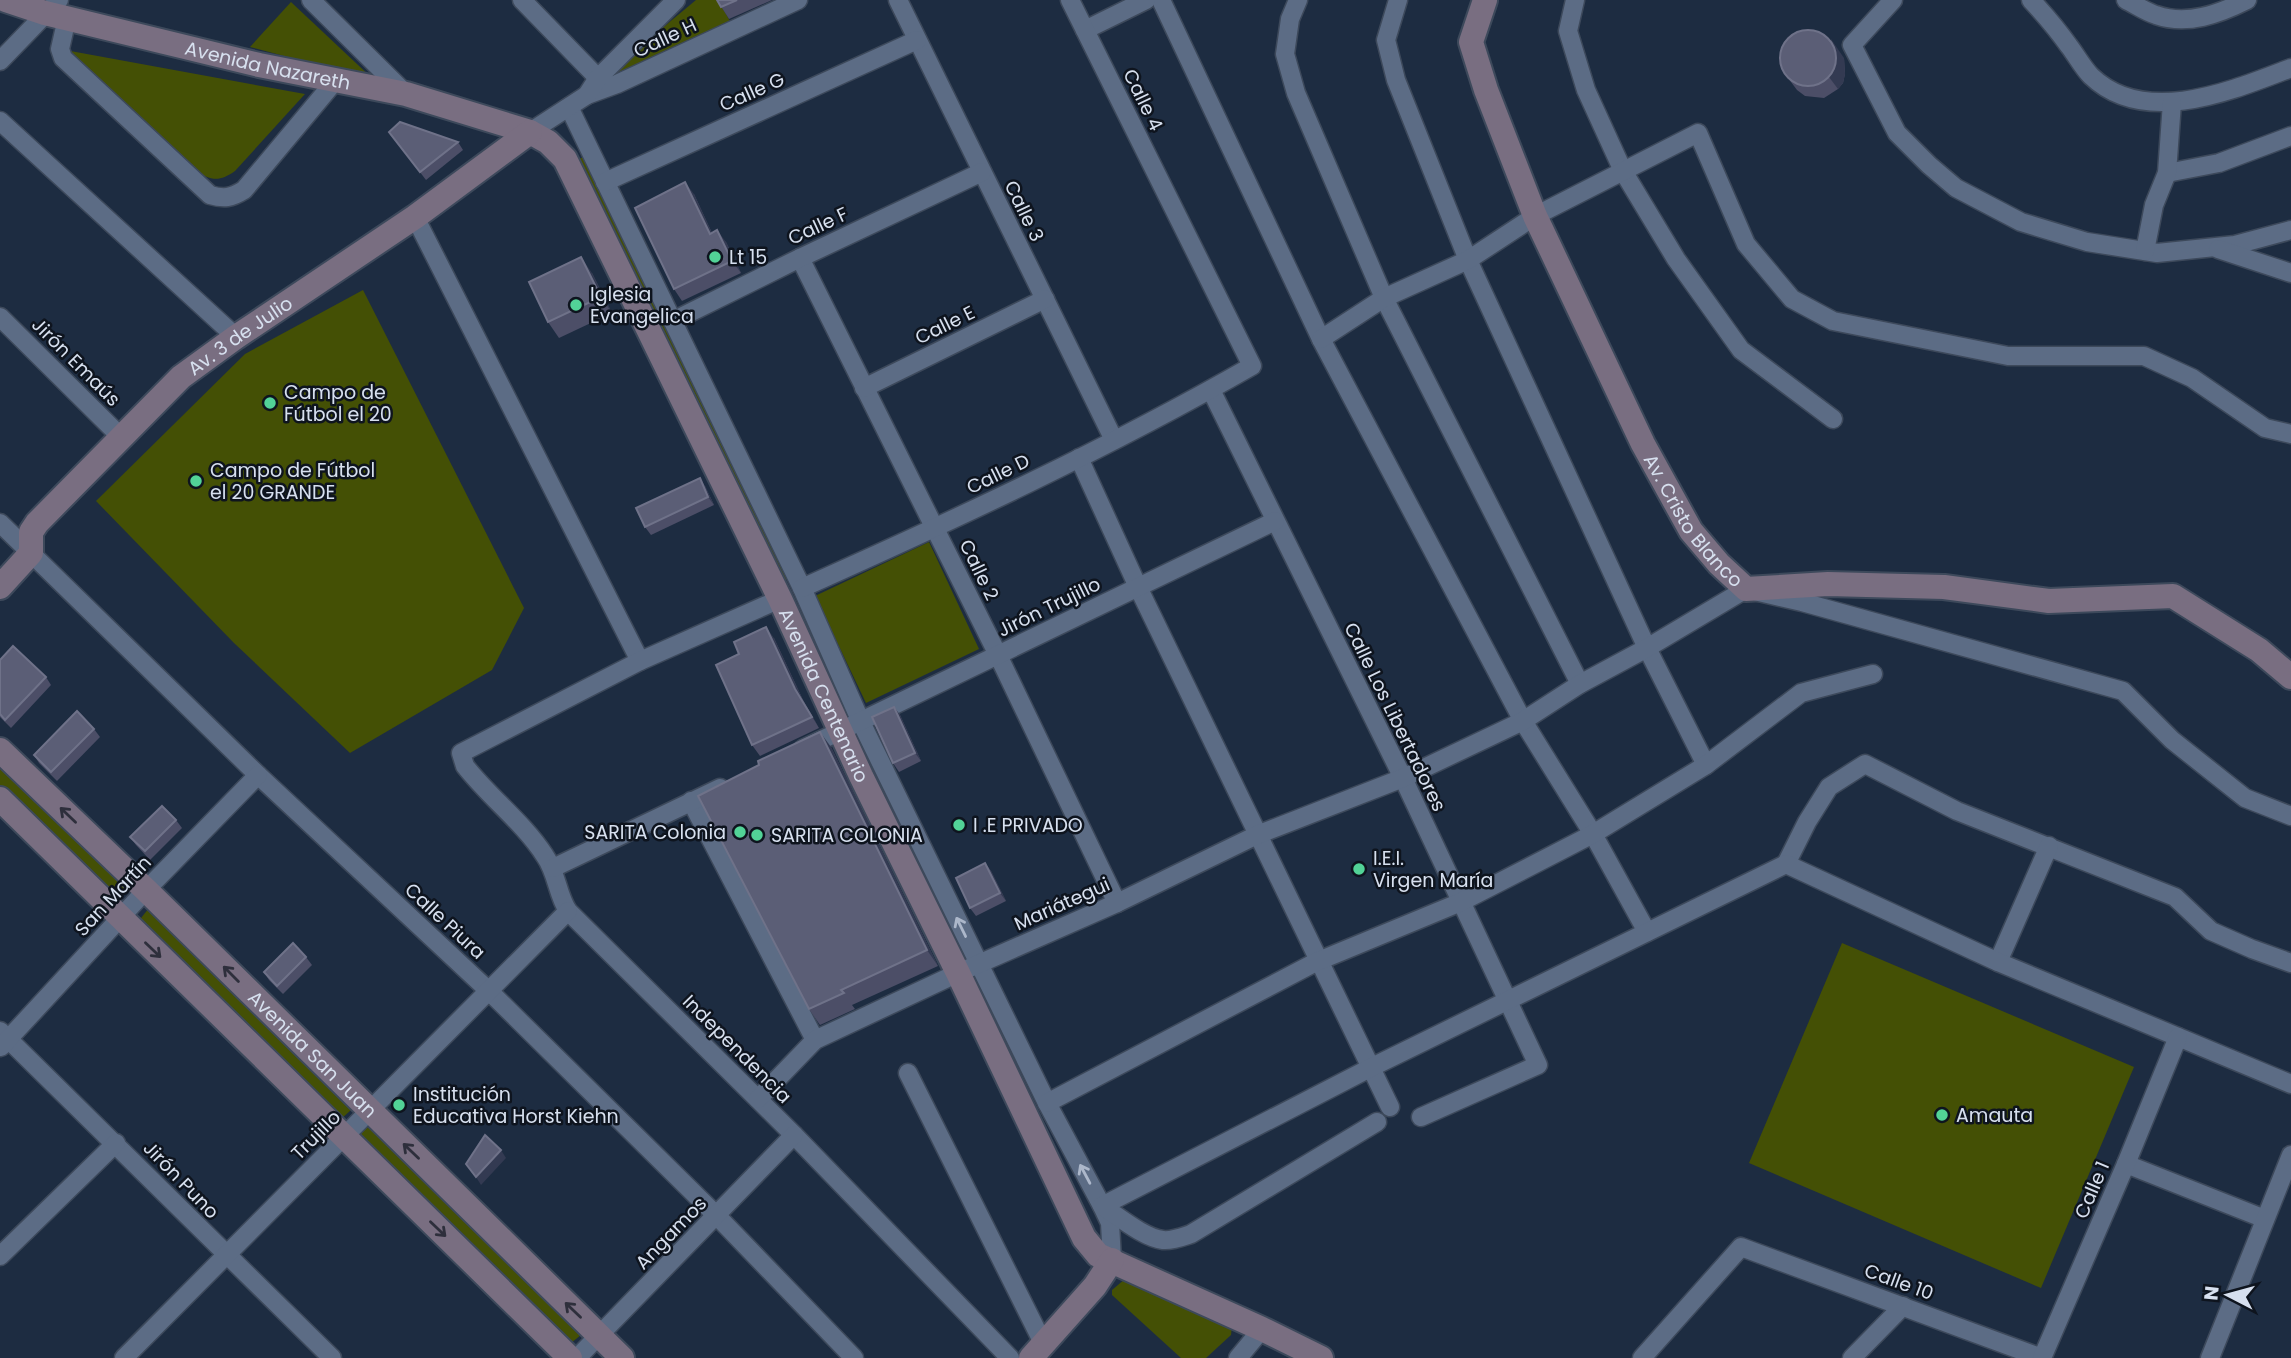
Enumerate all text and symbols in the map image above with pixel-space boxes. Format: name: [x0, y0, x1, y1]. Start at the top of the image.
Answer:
street label: Calle H: [629, 12, 701, 64]
street label: Avenida Nazareth: [182, 34, 353, 96]
street label: Calle 4: [1116, 65, 1170, 135]
street label: Calle G: [715, 66, 789, 118]
street label: Calle 3: [998, 176, 1050, 246]
street label: Calle F: [784, 200, 852, 252]
place label: Lt 15: [729, 244, 767, 271]
marker: Lt 15: [707, 249, 723, 265]
place label: Iglesia Evangelica: [590, 281, 694, 330]
street label: Av. 3 de Julio: [182, 289, 298, 381]
marker: Iglesia Evangelica: [568, 297, 584, 313]
street label: Calle E: [911, 299, 979, 351]
street label: Jirón Emaús: [26, 312, 126, 412]
place label: Campo de Fútbol el 20: [284, 379, 392, 428]
marker: Campo de Fútbol el 20: [262, 395, 278, 411]
street label: Calle D: [962, 447, 1034, 501]
street label: Av. Cristo Blanco: [1637, 449, 1749, 593]
place label: Campo de Fútbol el 20 GRANDE: [210, 457, 375, 506]
marker: Campo de Fútbol el 20 GRANDE: [188, 473, 204, 489]
street label: Calle 2: [953, 535, 1005, 605]
street label: Jirón Trujillo: [993, 570, 1105, 644]
street label: Avenida Centenario: [772, 604, 876, 787]
street label: Calle Los Libertadores: [1337, 618, 1453, 816]
one-way arrow: [60, 807, 77, 824]
place label: I .E PRIVADO: [973, 812, 1083, 839]
marker: I .E PRIVADO: [951, 817, 967, 833]
place label: SARITA Colonia: [584, 819, 726, 846]
place label: SARITA COLONIA: [771, 822, 923, 849]
marker: SARITA Colonia: [732, 824, 748, 840]
marker: SARITA COLONIA: [749, 827, 765, 843]
place label: I.E.I. Virgen María: [1373, 845, 1493, 894]
street label: San Martín: [69, 850, 157, 942]
marker: I.E.I. Virgen María: [1351, 861, 1367, 877]
street label: Mariátegui: [1010, 871, 1114, 937]
street label: Calle Piura: [399, 877, 491, 965]
one-way arrow: [954, 917, 967, 938]
one-way arrow: [145, 942, 162, 959]
one-way arrow: [223, 966, 240, 983]
street label: Avenida San Juan: [242, 984, 383, 1124]
street label: Independencia: [677, 989, 797, 1109]
place label: Institución Educativa Horst Kiehn: [413, 1081, 619, 1130]
marker: Institución Educativa Horst Kiehn: [391, 1097, 407, 1113]
place label: Amauta: [1956, 1102, 2033, 1129]
street label: Trujillo: [285, 1104, 347, 1166]
marker: Amauta: [1934, 1107, 1950, 1123]
street label: Jirón Puno: [137, 1135, 225, 1225]
one-way arrow: [403, 1143, 420, 1160]
street label: Calle 1: [2068, 1157, 2116, 1223]
one-way arrow: [1078, 1164, 1091, 1185]
street label: Angamos: [629, 1190, 713, 1276]
one-way arrow: [430, 1221, 447, 1238]
street label: Calle 10: [1861, 1257, 1937, 1307]
north arrow: [2193, 1260, 2263, 1330]
text: N: [2197, 1285, 2226, 1302]
one-way arrow: [565, 1302, 582, 1319]

